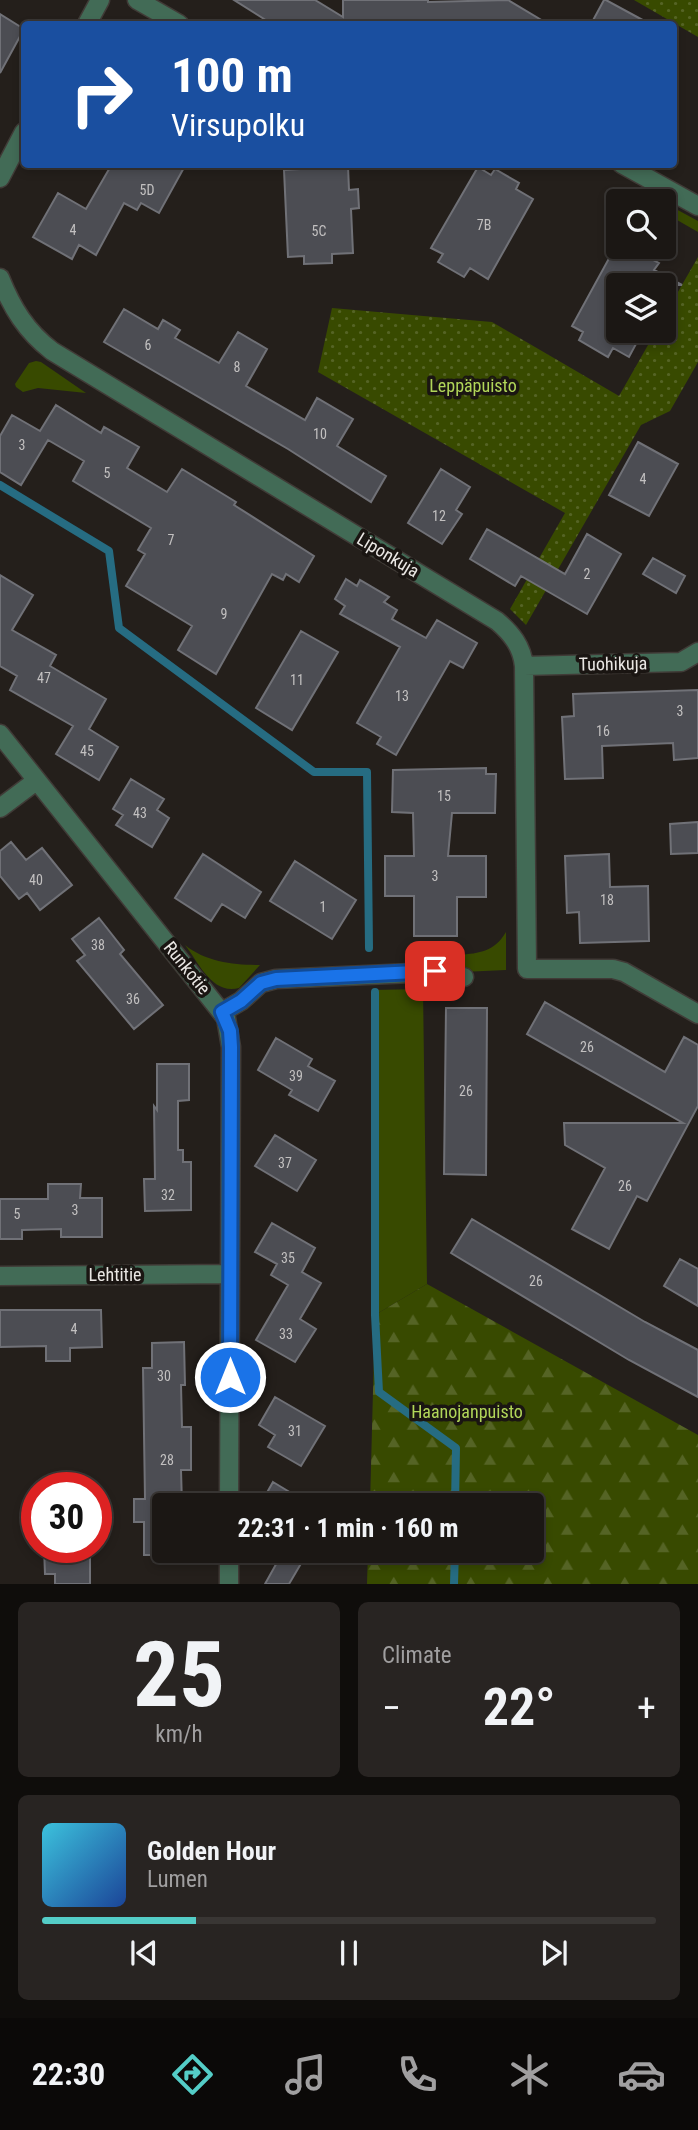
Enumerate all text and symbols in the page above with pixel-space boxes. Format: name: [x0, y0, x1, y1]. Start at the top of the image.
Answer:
text: 100 m: [171, 47, 293, 104]
icon: right: [56, 49, 147, 140]
text: Virsupolku: [171, 106, 305, 144]
house number: 5D: [140, 182, 154, 198]
map controls: [606, 189, 676, 343]
button: search: [606, 189, 676, 259]
house number: 7B: [477, 217, 491, 233]
house number: 4: [70, 222, 77, 238]
house number: 5C: [312, 223, 326, 239]
button: layers: [606, 273, 676, 343]
house number: 6: [145, 337, 152, 353]
house number: 8: [234, 359, 241, 375]
park label: Leppäpuisto: [429, 375, 517, 396]
house number: 10: [313, 426, 327, 442]
house number: 3: [19, 437, 25, 453]
house number: 5: [104, 465, 111, 481]
house number: 4: [640, 471, 647, 487]
house number: 12: [432, 508, 446, 524]
street label: Liponkuja: [353, 528, 423, 581]
house number: 7: [168, 532, 175, 548]
house number: 2: [584, 566, 591, 582]
house number: 9: [221, 606, 227, 622]
street label: Tuohikuja: [579, 652, 647, 675]
house number: 47: [37, 670, 51, 686]
house number: 11: [290, 672, 304, 688]
house number: 13: [395, 688, 409, 704]
house number: 3: [677, 703, 683, 719]
house number: 16: [596, 723, 610, 739]
house number: 45: [80, 743, 94, 759]
house number: 15: [437, 788, 451, 804]
house number: 43: [133, 805, 147, 821]
house number: 3: [432, 868, 438, 884]
house number: 40: [29, 872, 43, 888]
house number: 18: [600, 892, 614, 908]
house number: 1: [320, 899, 326, 915]
house number: 38: [91, 937, 105, 953]
street label: Runkotie: [160, 937, 215, 998]
pin: [405, 941, 465, 1001]
icon: arrive: [416, 952, 454, 990]
house number: 36: [126, 991, 140, 1007]
house number: 26: [580, 1039, 594, 1055]
house number: 39: [289, 1068, 303, 1084]
house number: 26: [459, 1083, 473, 1099]
house number: 37: [278, 1155, 292, 1171]
house number: 26: [618, 1178, 632, 1194]
house number: 32: [161, 1187, 175, 1203]
house number: 3: [72, 1202, 78, 1218]
house number: 5: [14, 1206, 21, 1222]
house number: 35: [281, 1250, 295, 1266]
street label: Lehtitie: [88, 1264, 142, 1285]
house number: 26: [529, 1273, 543, 1289]
house number: 4: [71, 1321, 78, 1337]
house number: 33: [279, 1326, 293, 1342]
position arrow: [193, 1340, 267, 1414]
house number: 30: [157, 1368, 171, 1384]
park label: Haanojanpuisto: [411, 1401, 523, 1422]
house number: 31: [288, 1423, 302, 1439]
house number: 28: [160, 1452, 174, 1468]
speed limit sign: 30: [21, 1472, 112, 1563]
text: 22:31 · 1 min · 160 m: [238, 1513, 458, 1543]
text: 25: [133, 1622, 225, 1728]
text: Climate: [382, 1642, 452, 1669]
text: 22°: [483, 1677, 555, 1738]
text: −: [382, 1686, 401, 1730]
text: +: [637, 1686, 656, 1730]
text: km/h: [155, 1721, 203, 1748]
text: Golden Hour: [147, 1836, 276, 1866]
text: Lumen: [147, 1866, 208, 1893]
icon: previous: [125, 1934, 163, 1972]
icon: pause: [330, 1934, 368, 1972]
icon: next: [535, 1934, 573, 1972]
icon: directions: [168, 2050, 217, 2099]
icon: music: [281, 2050, 330, 2099]
icon: phone: [393, 2050, 442, 2099]
icon: climate: [505, 2050, 554, 2099]
icon: car: [617, 2050, 666, 2099]
text: 22:30: [32, 2055, 105, 2093]

